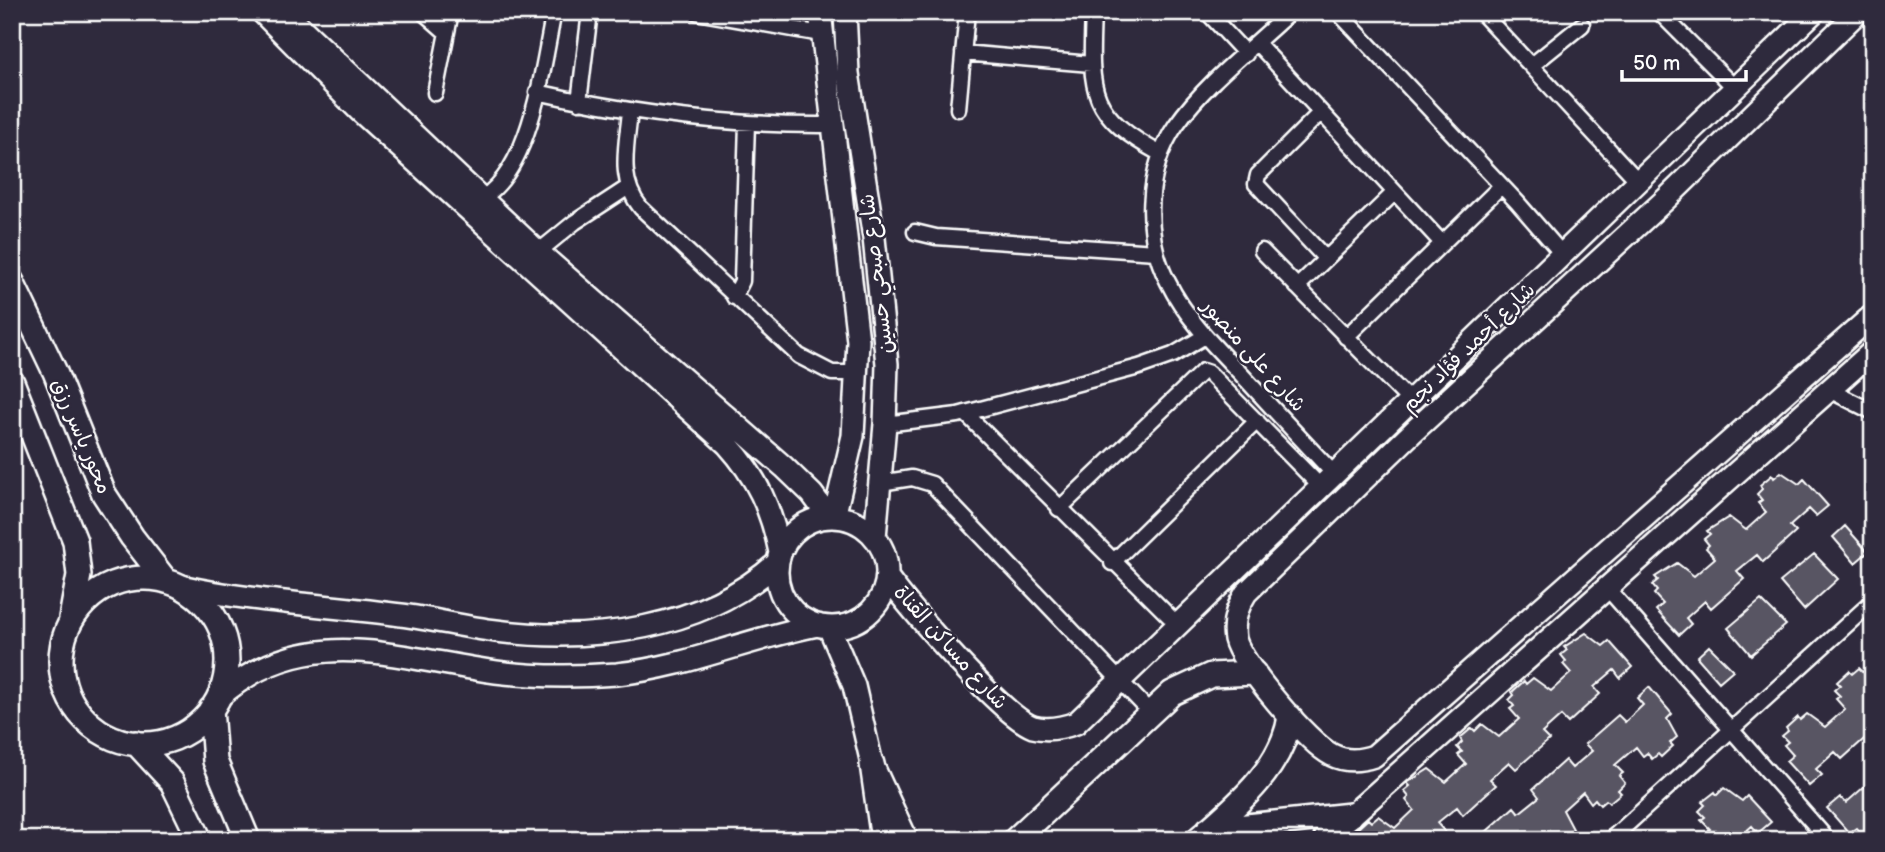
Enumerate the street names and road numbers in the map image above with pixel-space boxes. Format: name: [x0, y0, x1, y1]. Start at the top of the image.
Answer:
street label: شارع صبحي حسين: [854, 192, 905, 355]
street label: شارع أحمد فؤاد نجم: [1396, 277, 1542, 420]
street label: شارع على منصور: [1193, 292, 1311, 419]
street label: محور ياسر رزق: [46, 375, 117, 498]
street label: شارع مساكن القناة: [887, 580, 1013, 716]

